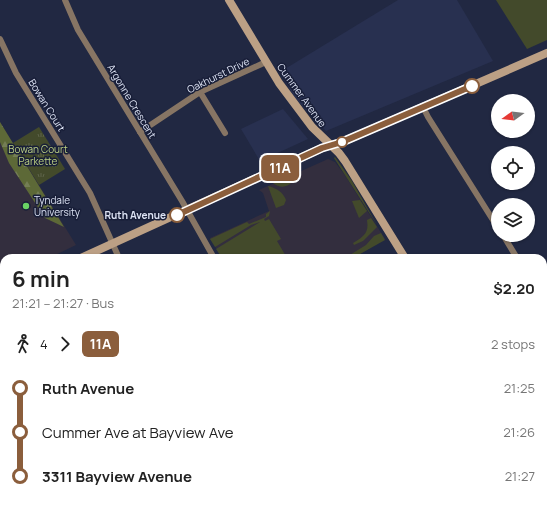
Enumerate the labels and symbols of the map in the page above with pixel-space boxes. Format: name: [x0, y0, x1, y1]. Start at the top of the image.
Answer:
street label: Oakhurst Drive: [185, 54, 252, 96]
street label: Cummer Avenue: [274, 60, 330, 130]
street label: Argonne Crescent: [104, 61, 160, 141]
street label: Bowan Court: [25, 76, 69, 134]
unlabelled marker: [464, 78, 480, 94]
north arrow: [491, 94, 535, 138]
unlabelled marker: [336, 136, 348, 148]
park label: Bowan Court Parkette: [8, 142, 68, 168]
line badge: 11A: [257, 155, 303, 181]
place label: Tyndale University: [34, 193, 81, 219]
marker: Tyndale University: [21, 201, 31, 211]
marker: Ruth Avenue: [169, 207, 185, 223]
place label: Ruth Avenue: [105, 208, 166, 222]

